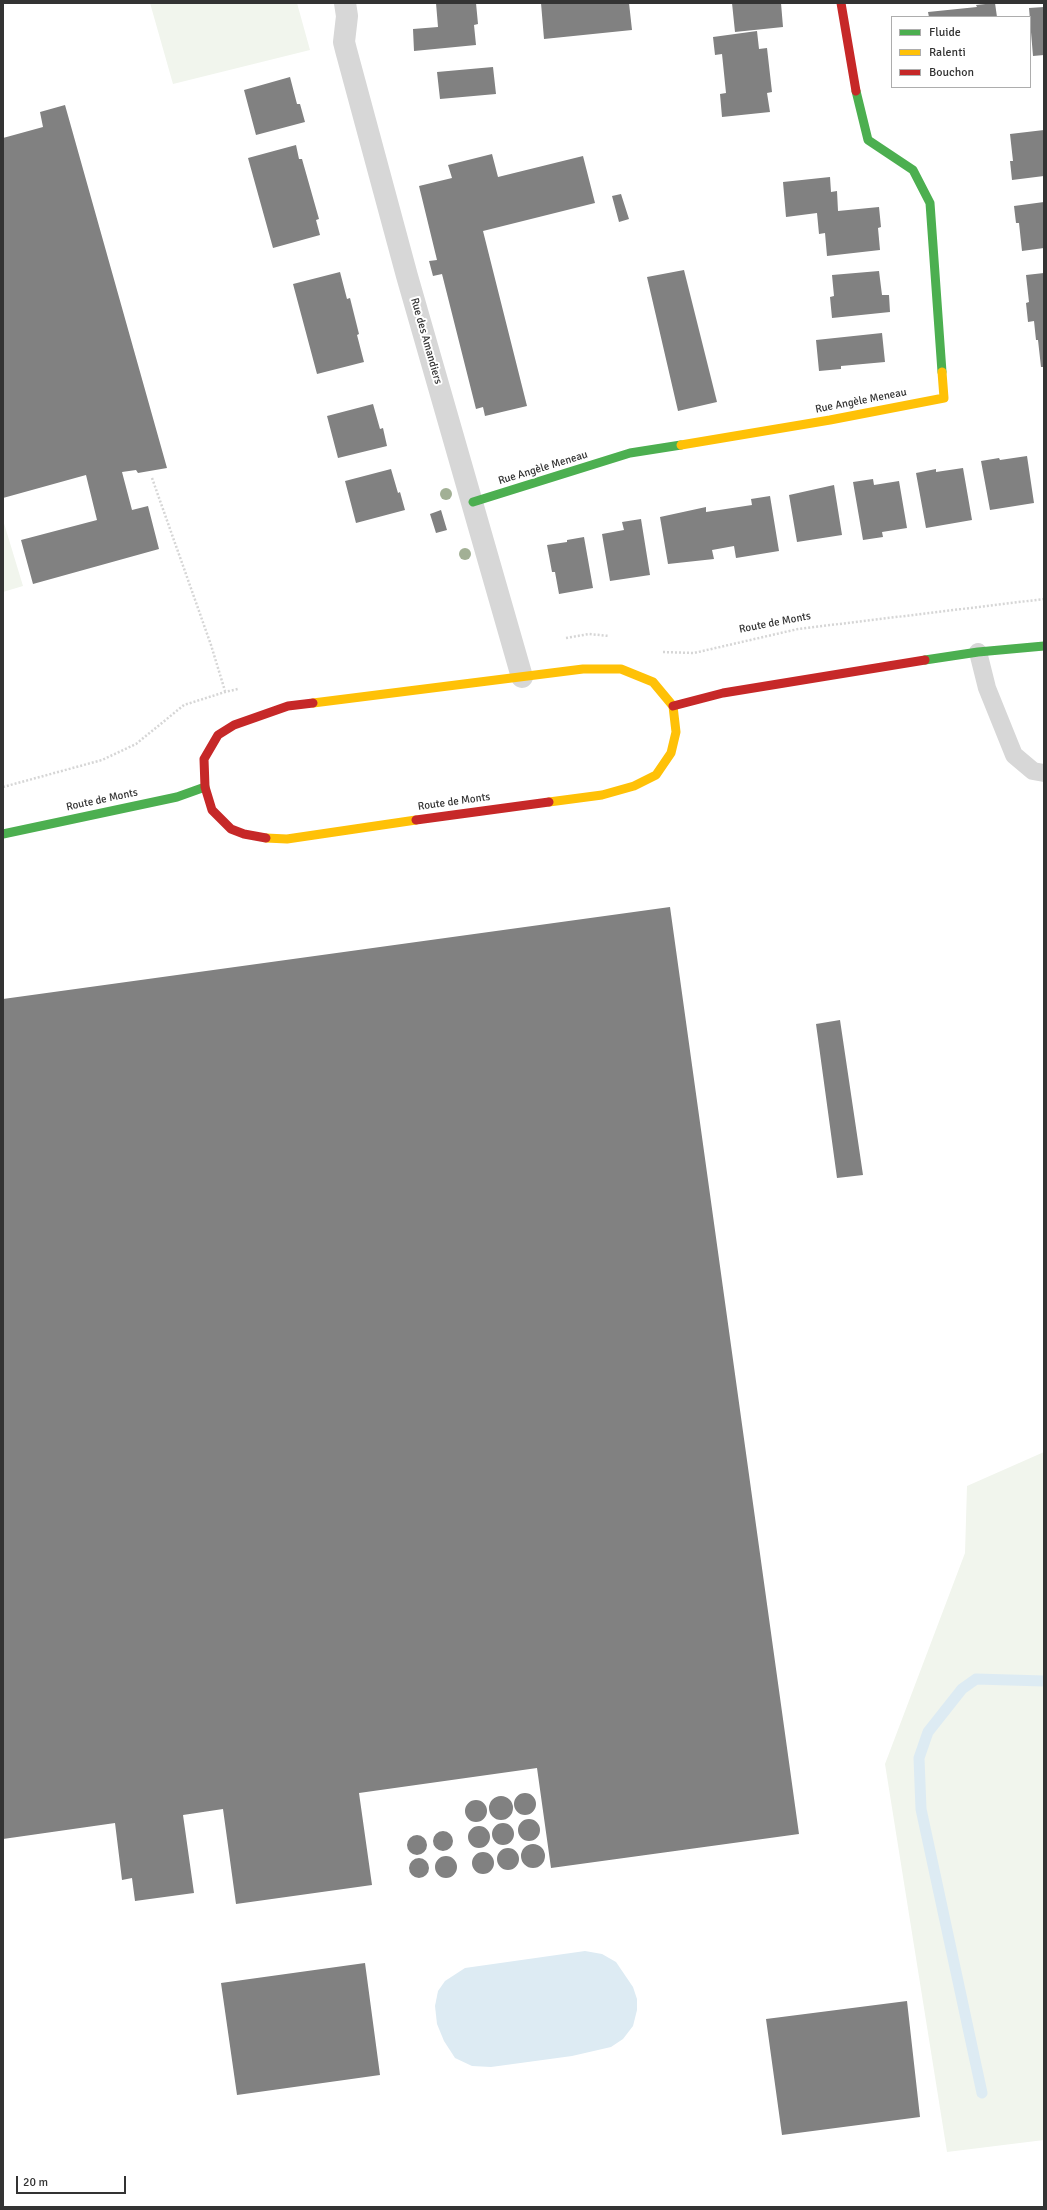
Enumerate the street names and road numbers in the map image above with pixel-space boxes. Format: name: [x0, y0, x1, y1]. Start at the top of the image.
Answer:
street label: Rue des Amandiers: [407, 296, 445, 386]
street label: Rue Angèle Meneau: [814, 386, 908, 416]
street label: Rue Angèle Meneau: [497, 448, 589, 488]
street label: Route de Monts: [738, 610, 812, 636]
street label: Route de Monts: [65, 786, 139, 814]
street label: Route de Monts: [417, 790, 491, 814]

